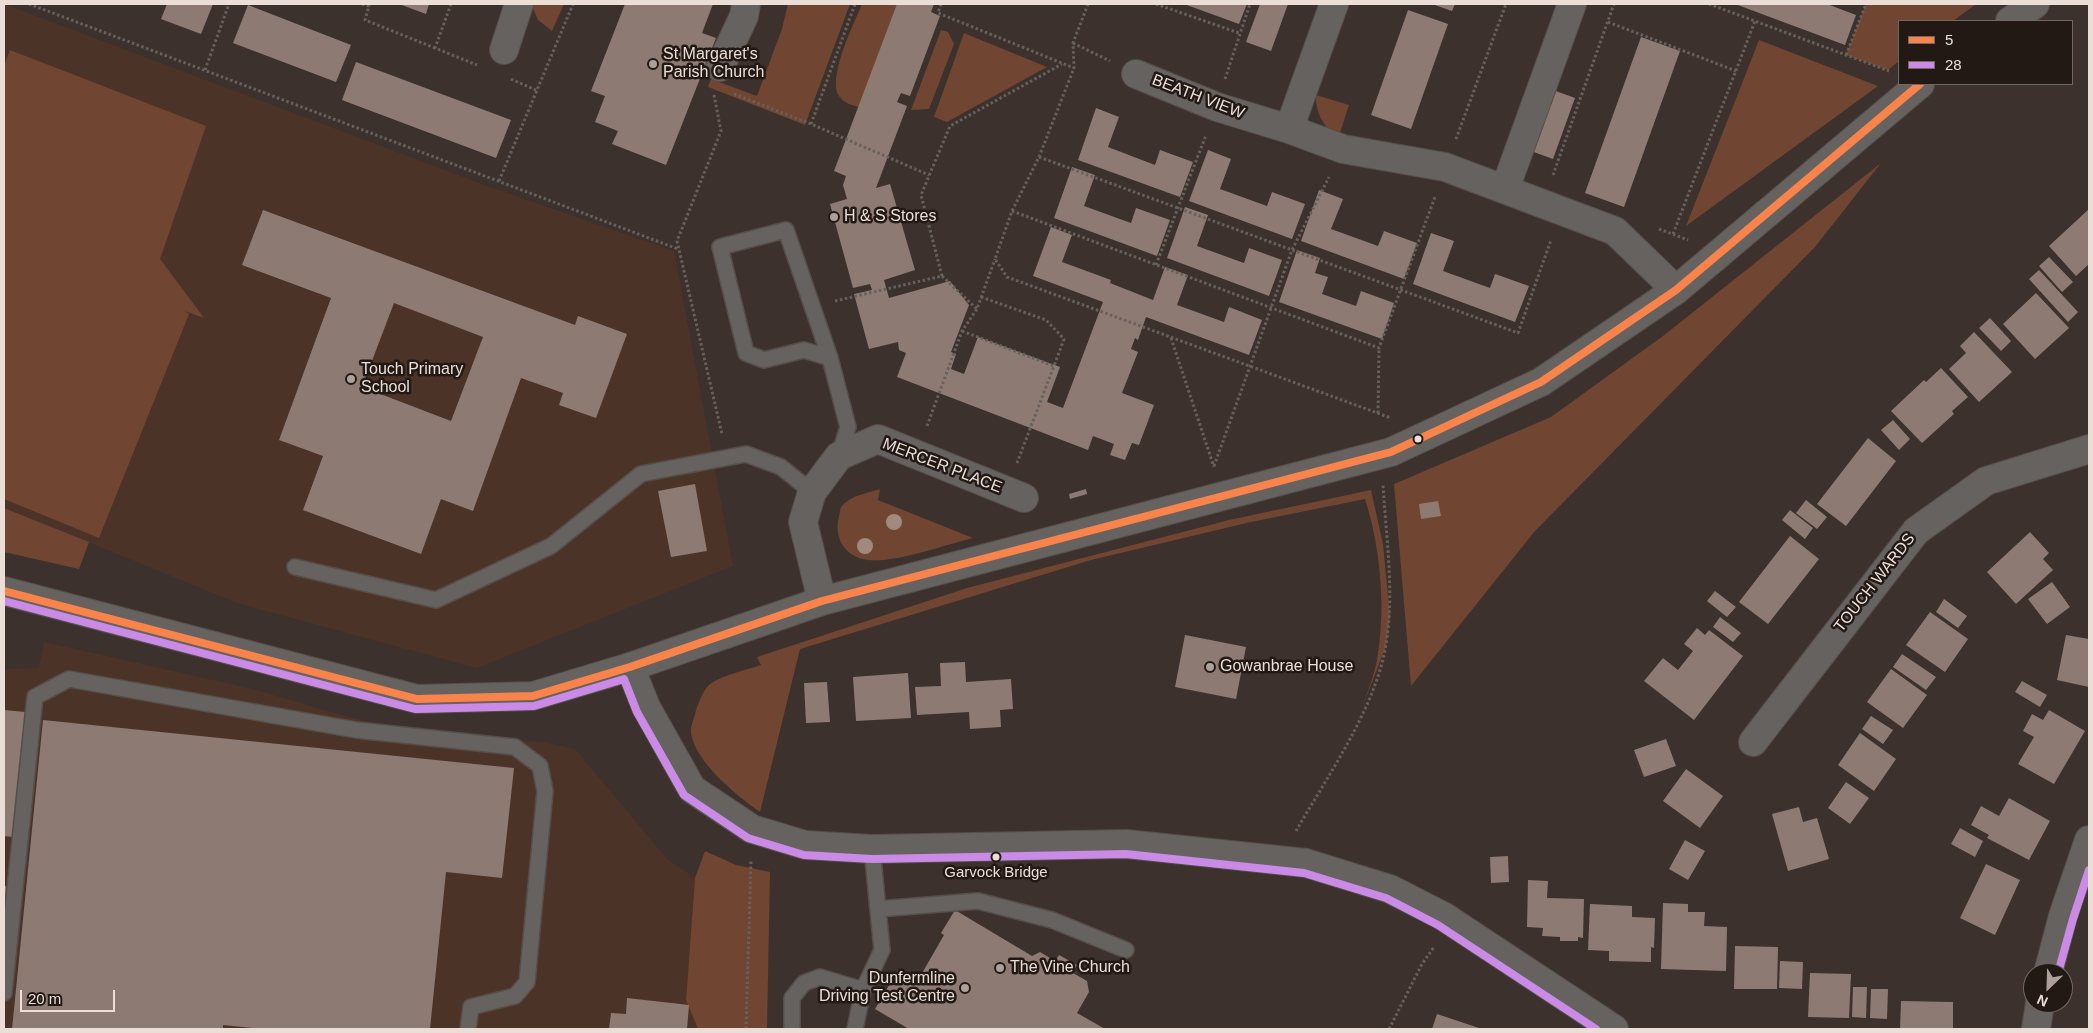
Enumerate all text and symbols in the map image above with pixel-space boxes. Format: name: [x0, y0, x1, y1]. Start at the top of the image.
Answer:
legend: [1898, 20, 2073, 85]
text: 5: [1945, 31, 1953, 48]
place label: St Margaret's Parish Church: [663, 45, 764, 83]
text: 28: [1945, 56, 1962, 73]
marker: St Margaret's Parish Church: [647, 58, 659, 70]
street label: BEATH VIEW: [1149, 71, 1247, 123]
place label: H & S Stores: [844, 207, 936, 227]
marker: H & S Stores: [828, 211, 840, 223]
place label: Touch Primary School: [361, 360, 463, 398]
marker: Touch Primary School: [345, 373, 357, 385]
street label: MERCER PLACE: [880, 434, 1004, 498]
unlabelled marker: [1413, 434, 1423, 444]
street label: TOUCH WARDS: [1830, 530, 1920, 636]
place label: Gowanbrae House: [1220, 657, 1353, 677]
marker: Gowanbrae House: [1204, 661, 1216, 673]
marker: Garvock Bridge: [991, 852, 1001, 862]
place label: Garvock Bridge: [944, 864, 1048, 882]
place label: The Vine Church: [1010, 958, 1130, 978]
marker: The Vine Church: [994, 962, 1006, 974]
north arrow: [2023, 963, 2073, 1013]
place label: Dunfermline Driving Test Centre: [819, 969, 955, 1007]
scale bar: [22, 980, 118, 1012]
marker: Dunfermline Driving Test Centre: [959, 982, 971, 994]
text: 20 m: [28, 990, 61, 1007]
text: N: [2034, 991, 2050, 1010]

